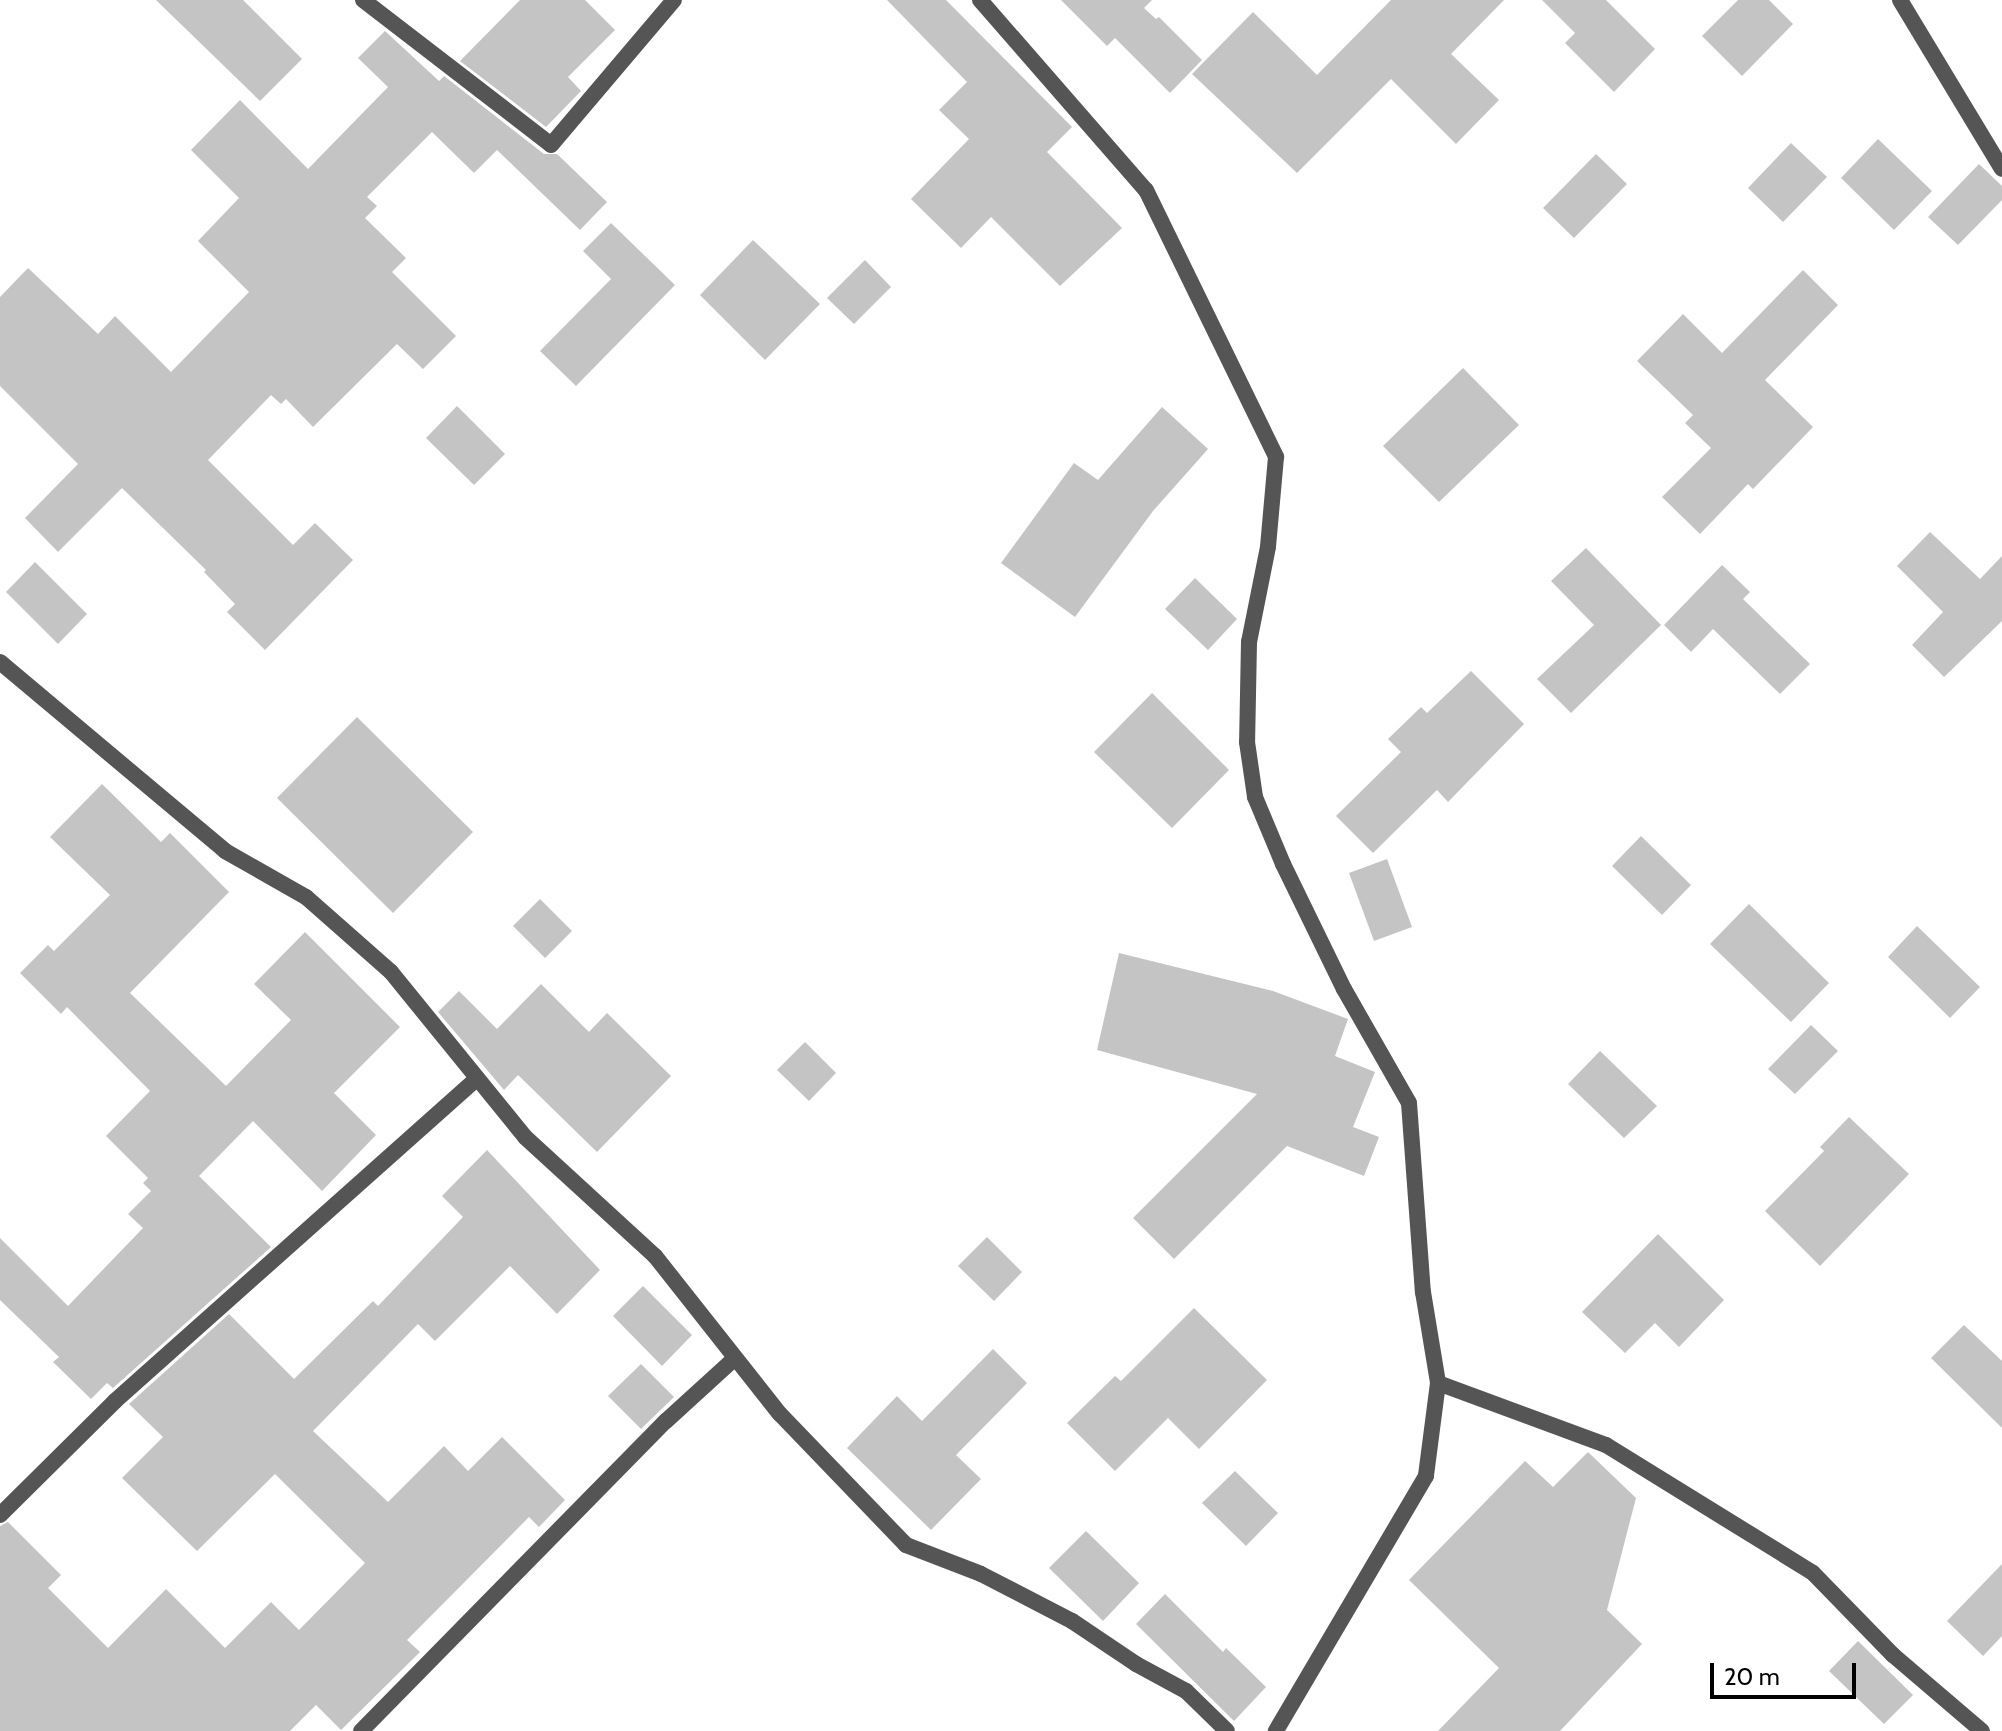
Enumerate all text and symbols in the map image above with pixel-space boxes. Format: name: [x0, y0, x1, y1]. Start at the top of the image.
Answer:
scale bar: [1714, 1647, 1860, 1697]
text: 20 m: [1724, 1662, 1780, 1691]

